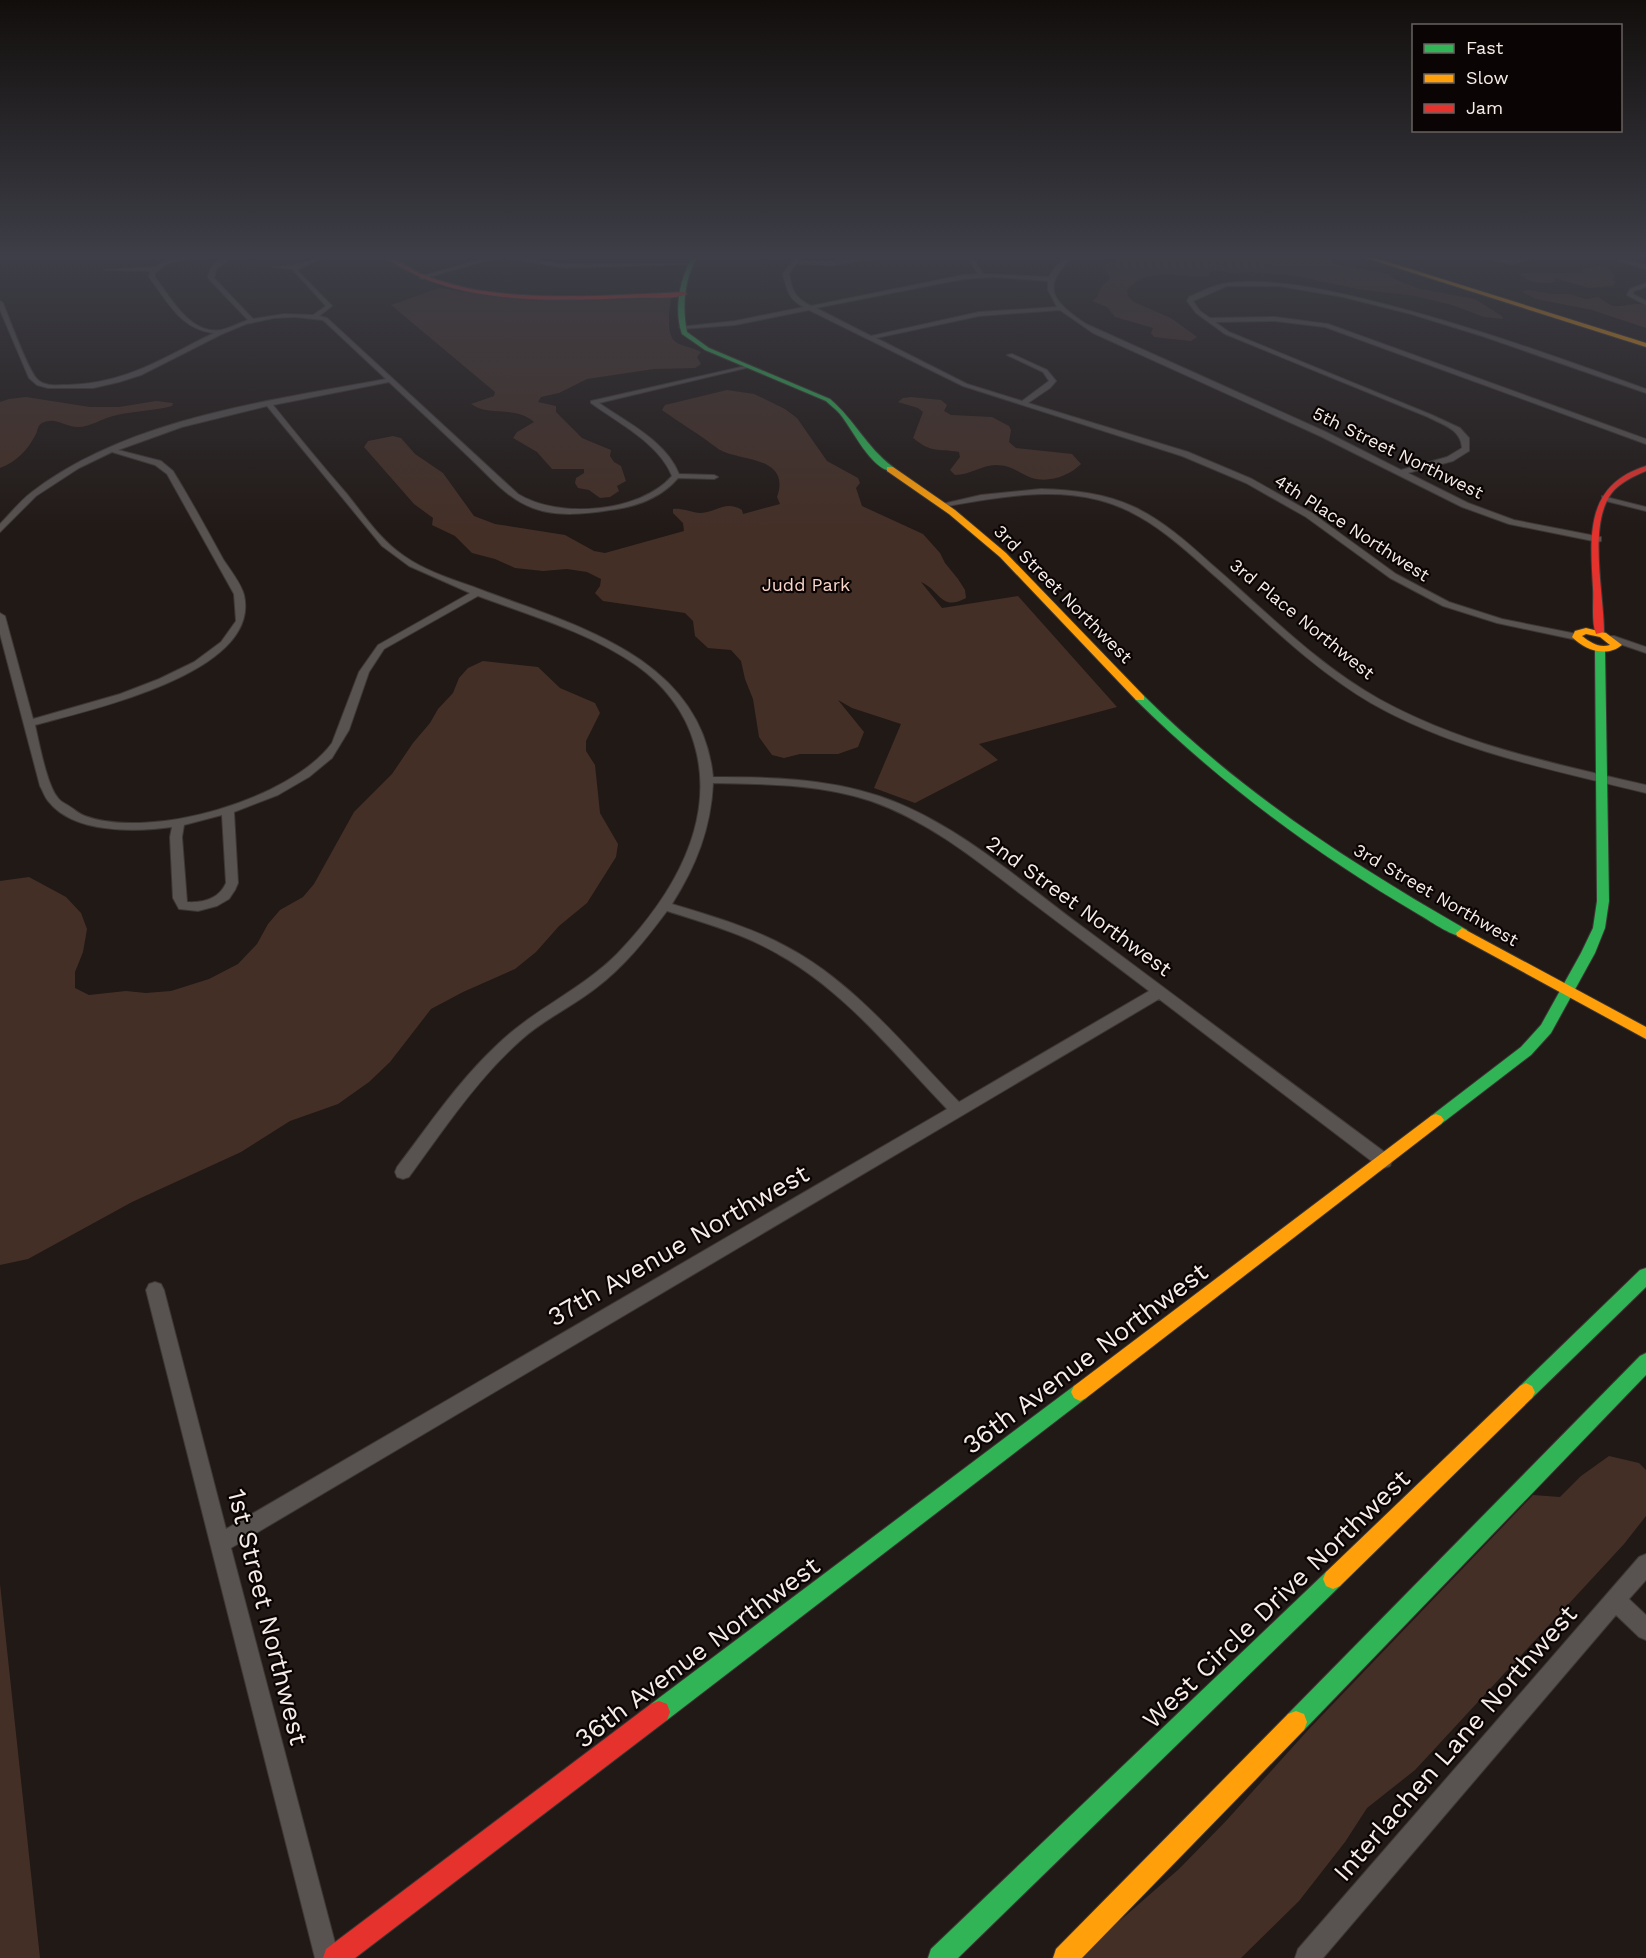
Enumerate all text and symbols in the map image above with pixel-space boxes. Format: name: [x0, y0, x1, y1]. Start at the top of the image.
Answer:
legend: [1412, 24, 1622, 132]
text: Fast: [1466, 37, 1504, 58]
text: Slow: [1466, 67, 1509, 88]
text: Jam: [1466, 97, 1503, 118]
street label: 5th Street Northwest: [1310, 402, 1487, 503]
street label: 4th Place Northwest: [1271, 470, 1434, 586]
street label: 3rd Street Northwest: [990, 520, 1137, 667]
street label: 3rd Place Northwest: [1226, 554, 1379, 684]
park label: Judd Park: [762, 574, 850, 595]
street label: 2nd Street Northwest: [982, 830, 1177, 981]
street label: 3rd Street Northwest: [1350, 839, 1523, 951]
street label: 37th Avenue Northwest: [542, 1158, 814, 1332]
street label: 36th Avenue Northwest: [957, 1256, 1213, 1460]
street label: West Circle Drive Northwest: [1136, 1463, 1416, 1735]
street label: 1st Street Northwest: [222, 1486, 314, 1748]
street label: 36th Avenue Northwest: [569, 1550, 825, 1754]
street label: Interlachen Lane Northwest: [1327, 1599, 1583, 1887]

